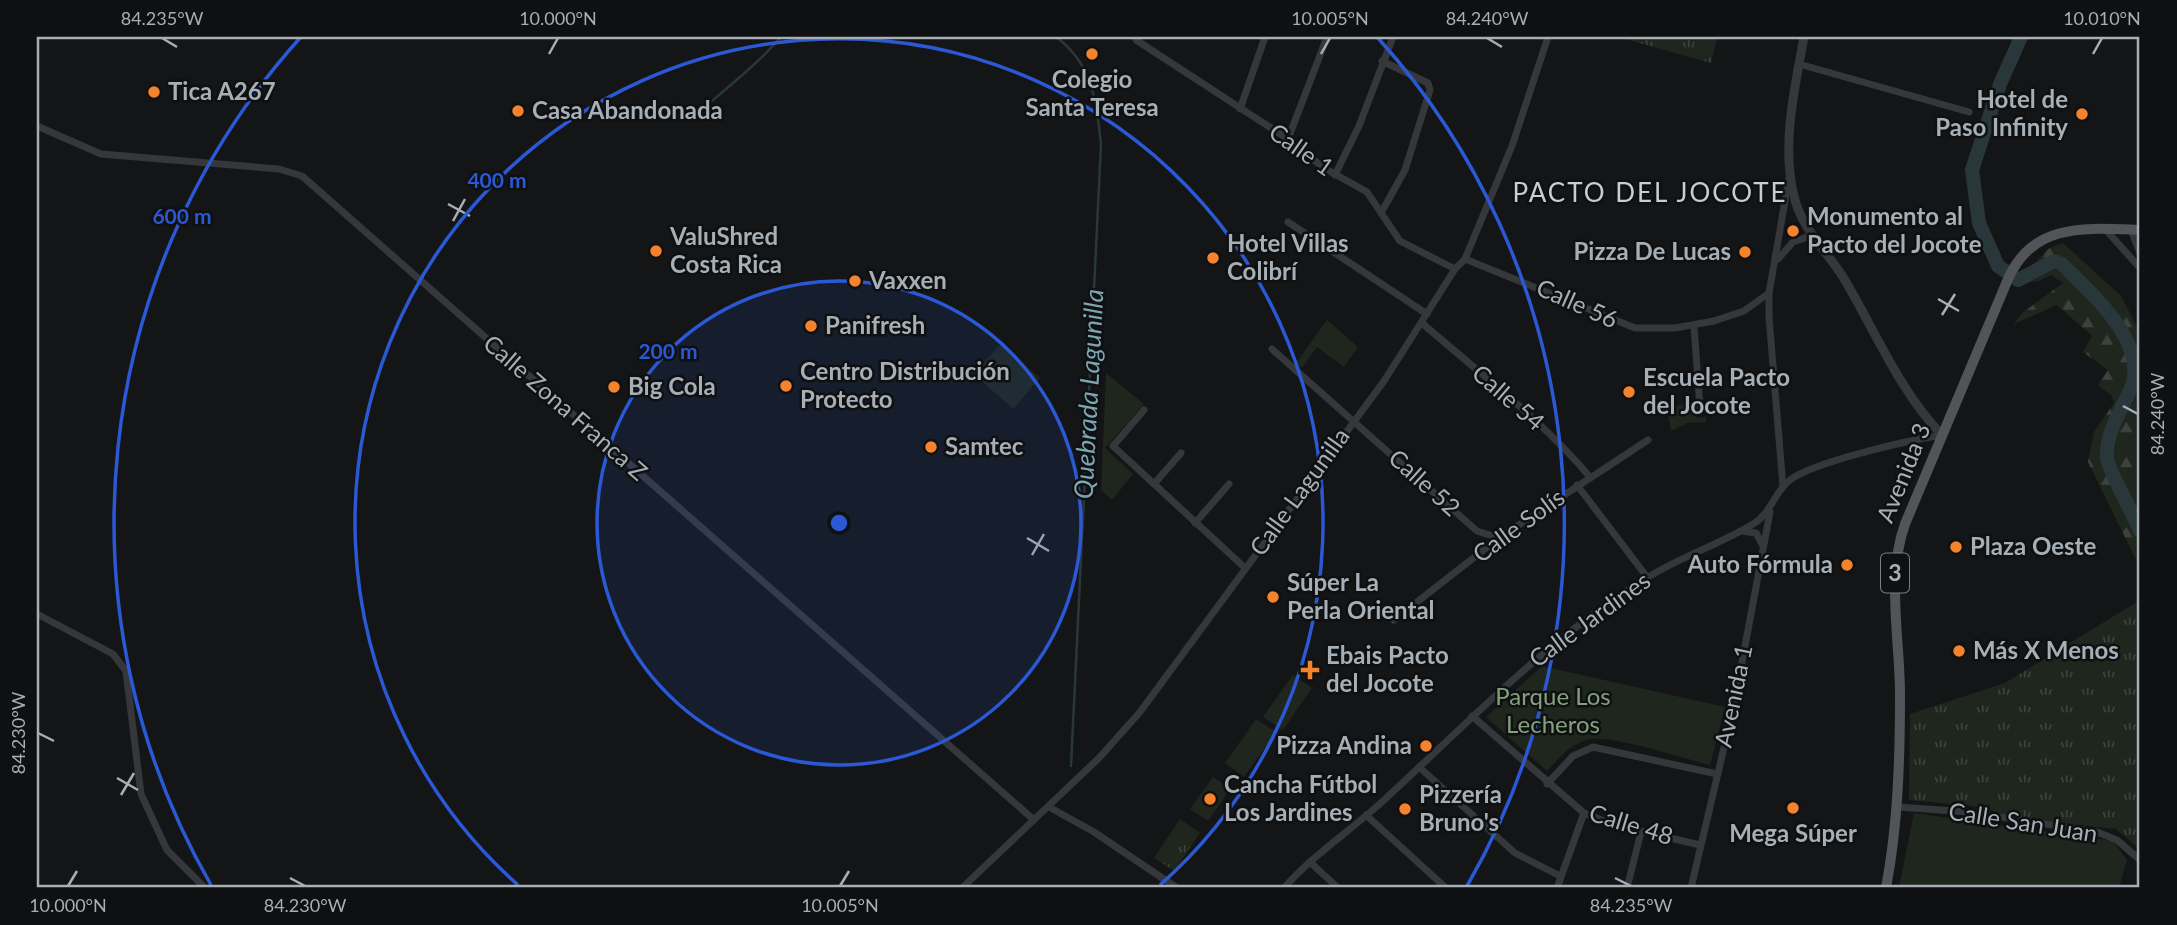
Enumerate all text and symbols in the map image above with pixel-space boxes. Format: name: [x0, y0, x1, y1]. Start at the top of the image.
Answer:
text: 84.235°W: [121, 7, 204, 29]
text: 10.000°N: [519, 7, 597, 29]
text: 10.005°N: [1291, 7, 1369, 29]
text: 84.240°W: [1446, 7, 1529, 29]
text: 10.010°N: [2063, 7, 2141, 29]
marker: Colegio Santa Teresa: [1084, 46, 1100, 62]
place label: Colegio Santa Teresa: [1025, 64, 1159, 121]
place label: Tica A267: [168, 76, 276, 105]
marker: Tica A267: [146, 84, 162, 100]
place label: Hotel de Paso Infinity: [1935, 84, 2068, 141]
place label: Casa Abandonada: [532, 95, 723, 124]
marker: Casa Abandonada: [510, 103, 526, 119]
marker: Hotel de Paso Infinity: [2074, 106, 2090, 122]
street label: Calle 1: [1264, 116, 1340, 181]
text: 400 m: [467, 167, 527, 192]
district label: PACTO DEL JOCOTE: [1512, 176, 1788, 208]
place label: Monumento al Pacto del Jocote: [1807, 201, 1982, 258]
text: 600 m: [152, 203, 212, 228]
place label: ValuShred Costa Rica: [669, 221, 782, 278]
marker: Monumento al Pacto del Jocote: [1785, 223, 1801, 239]
place label: Hotel Villas Colibrí: [1227, 228, 1349, 285]
place label: Pizza De Lucas: [1573, 236, 1731, 265]
marker: ValuShred Costa Rica: [648, 243, 664, 259]
marker: Pizza De Lucas: [1737, 244, 1753, 260]
marker: Hotel Villas Colibrí: [1205, 250, 1221, 266]
place label: Vaxxen: [868, 265, 947, 294]
street label: Calle 56: [1532, 272, 1623, 333]
marker: Vaxxen: [847, 273, 863, 289]
water label: Quebrada Lagunilla: [1067, 288, 1109, 500]
place label: Panifresh: [825, 310, 925, 339]
marker: Panifresh: [803, 318, 819, 334]
street label: Calle Zona Franca Z: [478, 328, 654, 486]
text: 200 m: [638, 338, 698, 363]
place label: Centro Distribución Protecto: [800, 356, 1010, 413]
street label: Calle 54: [1467, 358, 1551, 436]
place label: Escuela Pacto del Jocote: [1643, 362, 1790, 419]
place label: Big Cola: [628, 371, 716, 400]
text: 84.240°W: [2146, 372, 2168, 455]
marker: Centro Distribución Protecto: [778, 378, 794, 394]
marker: Big Cola: [606, 379, 622, 395]
marker: Escuela Pacto del Jocote: [1621, 384, 1637, 400]
street label: Avenida 3: [1870, 419, 1936, 526]
street label: Calle Lagunilla: [1243, 422, 1355, 561]
place label: Samtec: [945, 431, 1024, 460]
marker: Samtec: [923, 439, 939, 455]
street label: Calle 52: [1383, 442, 1467, 521]
street label: Calle Solís: [1467, 482, 1570, 568]
centre of rings: [827, 511, 851, 535]
place label: Plaza Oeste: [1970, 531, 2096, 560]
marker: Plaza Oeste: [1948, 539, 1964, 555]
place label: Auto Fórmula: [1687, 549, 1833, 578]
road number: 3: [1881, 554, 1909, 593]
marker: Auto Fórmula: [1839, 557, 1855, 573]
street label: Calle Jardines: [1523, 565, 1655, 673]
place label: Súper La Perla Oriental: [1287, 567, 1435, 624]
marker: Súper La Perla Oriental: [1265, 589, 1281, 605]
place label: Más X Menos: [1973, 635, 2119, 664]
place label: Ebais Pacto del Jocote: [1326, 640, 1449, 697]
street label: Avenida 1: [1707, 642, 1758, 750]
marker: Más X Menos: [1951, 643, 1967, 659]
marker: Ebais Pacto del Jocote: [1300, 660, 1320, 680]
park label: Parque Los Lecheros: [1495, 681, 1611, 738]
text: 84.230°W: [7, 691, 29, 774]
place label: Pizza Andina: [1276, 730, 1412, 759]
marker: Pizza Andina: [1418, 738, 1434, 754]
place label: Cancha Fútbol Los Jardines: [1224, 769, 1377, 826]
place label: Pizzería Bruno's: [1419, 779, 1502, 836]
marker: Cancha Fútbol Los Jardines: [1202, 791, 1218, 807]
street label: Calle San Juan: [1947, 795, 2100, 848]
street label: Calle 48: [1586, 797, 1677, 850]
marker: Mega Súper: [1785, 800, 1801, 816]
marker: Pizzería Bruno's: [1397, 801, 1413, 817]
place label: Mega Súper: [1729, 818, 1857, 847]
text: 10.000°N: [29, 894, 107, 916]
text: 84.230°W: [264, 894, 347, 916]
text: 10.005°N: [801, 894, 879, 916]
text: 84.235°W: [1590, 894, 1673, 916]

